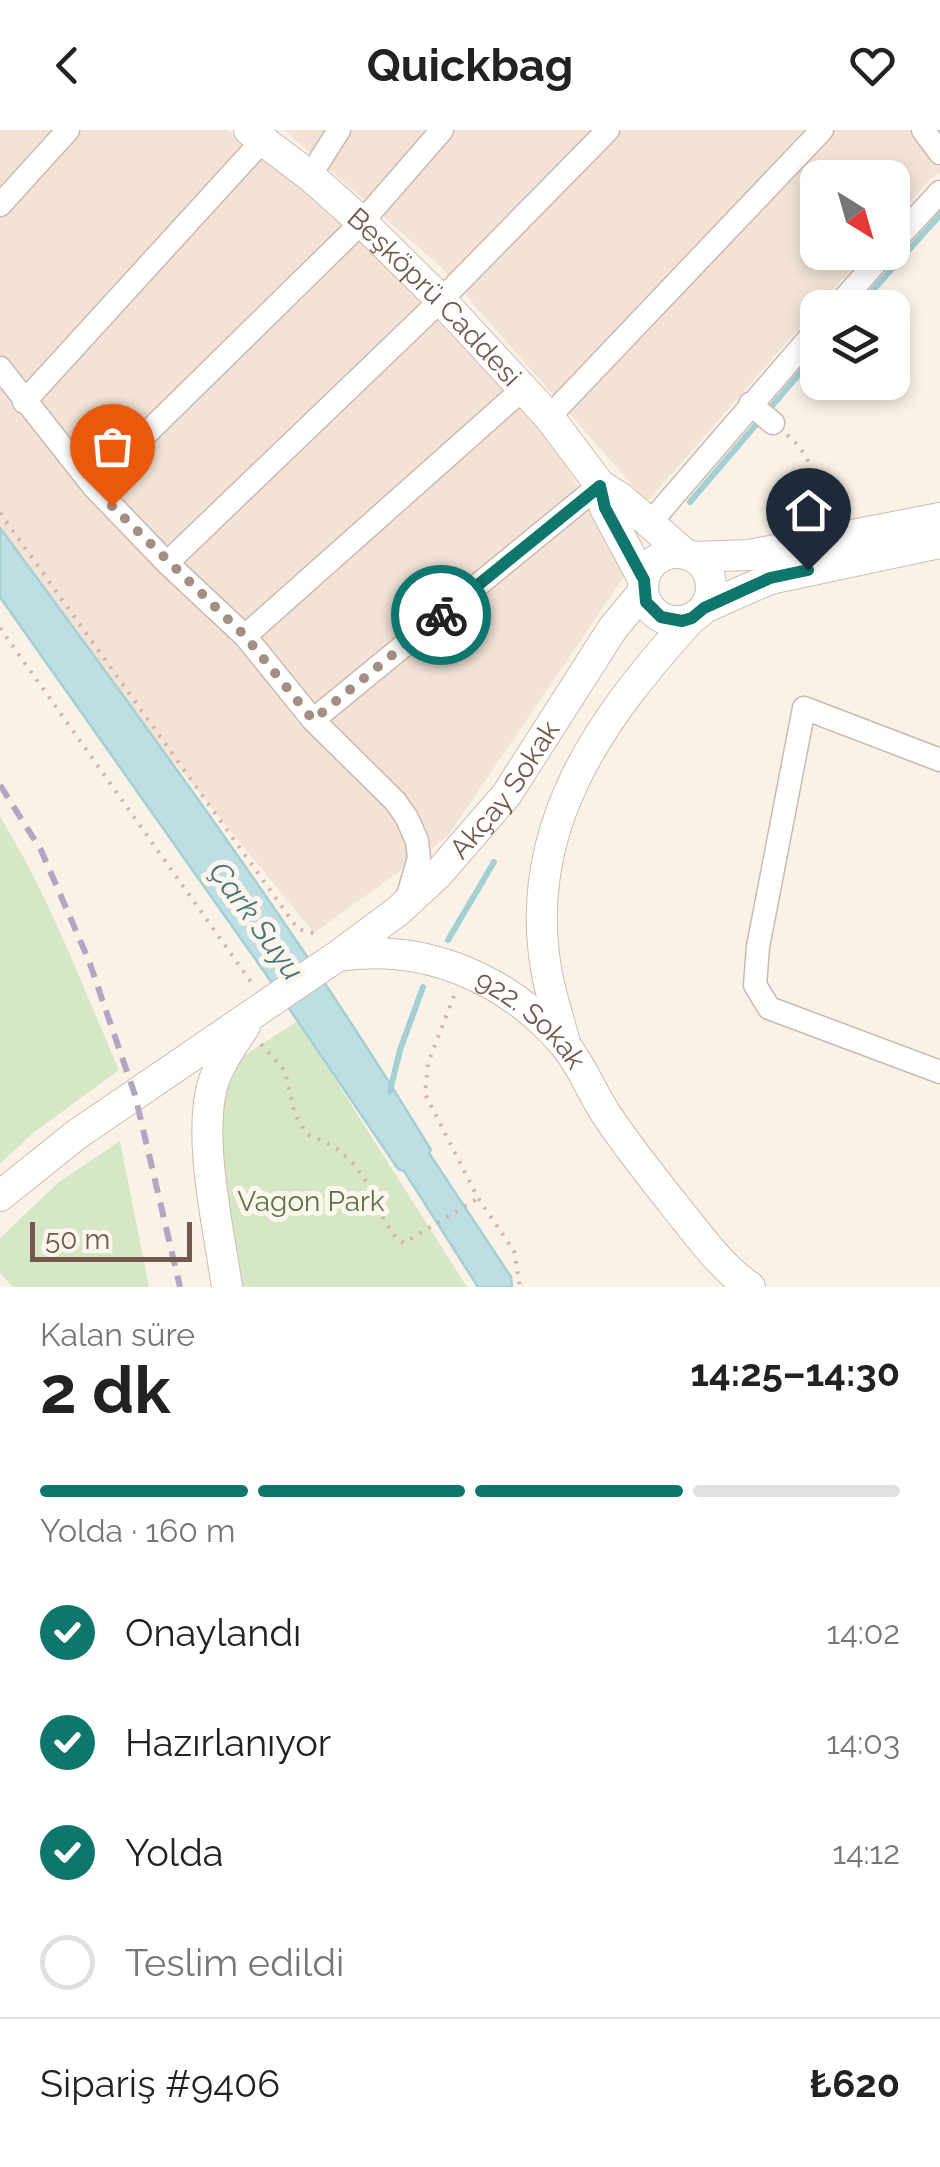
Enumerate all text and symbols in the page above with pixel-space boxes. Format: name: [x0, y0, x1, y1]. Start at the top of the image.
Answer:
icon: back: [40, 38, 95, 93]
icon: heart: [845, 38, 900, 93]
text: Quickbag: [367, 39, 573, 92]
north arrow: [800, 160, 910, 270]
map controls: [800, 160, 910, 400]
street label: Beşköprü Caddesi: [340, 201, 528, 393]
button: layers: [800, 290, 910, 400]
pin: [70, 404, 155, 507]
icon: bag: [85, 419, 140, 474]
pin: [766, 468, 851, 571]
icon: home: [781, 483, 836, 538]
courier: [391, 565, 491, 665]
icon: bike: [414, 588, 469, 643]
street label: Akçay Sokak: [443, 715, 567, 865]
water label: Çark Suyu: [202, 855, 311, 987]
street label: 922. Sokak: [470, 963, 593, 1075]
park label: Vagon Park: [237, 1185, 385, 1218]
scale bar: [30, 1217, 192, 1262]
text: 50 m: [45, 1223, 110, 1256]
text: Kalan süre: [40, 1316, 195, 1353]
text: 14:25–14:30: [690, 1350, 900, 1395]
text: 2 dk: [40, 1352, 170, 1428]
text: Yolda · 160 m: [40, 1512, 236, 1549]
icon: check: [40, 1605, 95, 1660]
text: Onaylandı: [125, 1610, 301, 1655]
text: 14:02: [827, 1614, 900, 1651]
icon: check: [40, 1715, 95, 1770]
text: Hazırlanıyor: [125, 1720, 331, 1765]
text: 14:03: [826, 1724, 900, 1761]
icon: check: [40, 1825, 95, 1880]
text: Yolda: [125, 1830, 224, 1875]
text: 14:12: [832, 1834, 900, 1871]
text: Teslim edildi: [125, 1940, 344, 1985]
text: Sipariş #9406: [40, 2061, 280, 2106]
text: ₺620: [810, 2061, 900, 2106]

